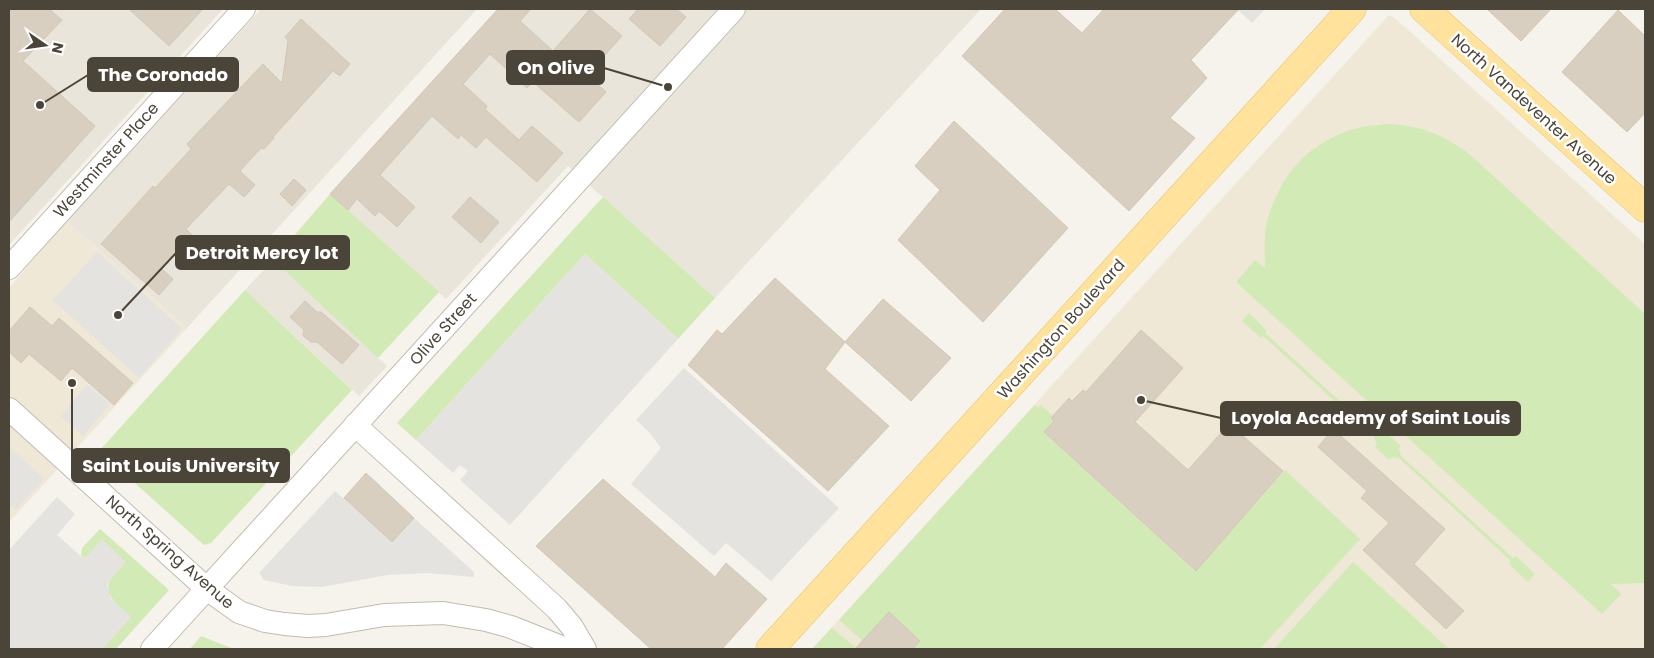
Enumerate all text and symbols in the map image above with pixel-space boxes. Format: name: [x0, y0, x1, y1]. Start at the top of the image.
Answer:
north arrow: [20, 20, 70, 70]
street label: North Vandeventer Avenue: [1446, 28, 1622, 190]
text: N: [47, 41, 69, 55]
callout: On Olive: [507, 51, 604, 84]
text: On Olive: [517, 55, 595, 80]
callout: The Coronado: [88, 58, 238, 91]
text: The Coronado: [98, 62, 228, 87]
street label: Westminster Place: [48, 97, 164, 223]
callout: Detroit Mercy lot: [176, 236, 349, 269]
text: Detroit Mercy lot: [186, 240, 338, 265]
street label: Washington Boulevard: [992, 254, 1130, 404]
street label: Olive Street: [404, 288, 482, 370]
callout: Loyola Academy of Saint Louis: [1221, 402, 1520, 435]
text: Loyola Academy of Saint Louis: [1231, 405, 1511, 430]
callout: Saint Louis University: [72, 449, 289, 482]
text: Saint Louis University: [82, 453, 280, 478]
street label: North Spring Avenue: [101, 490, 239, 614]

